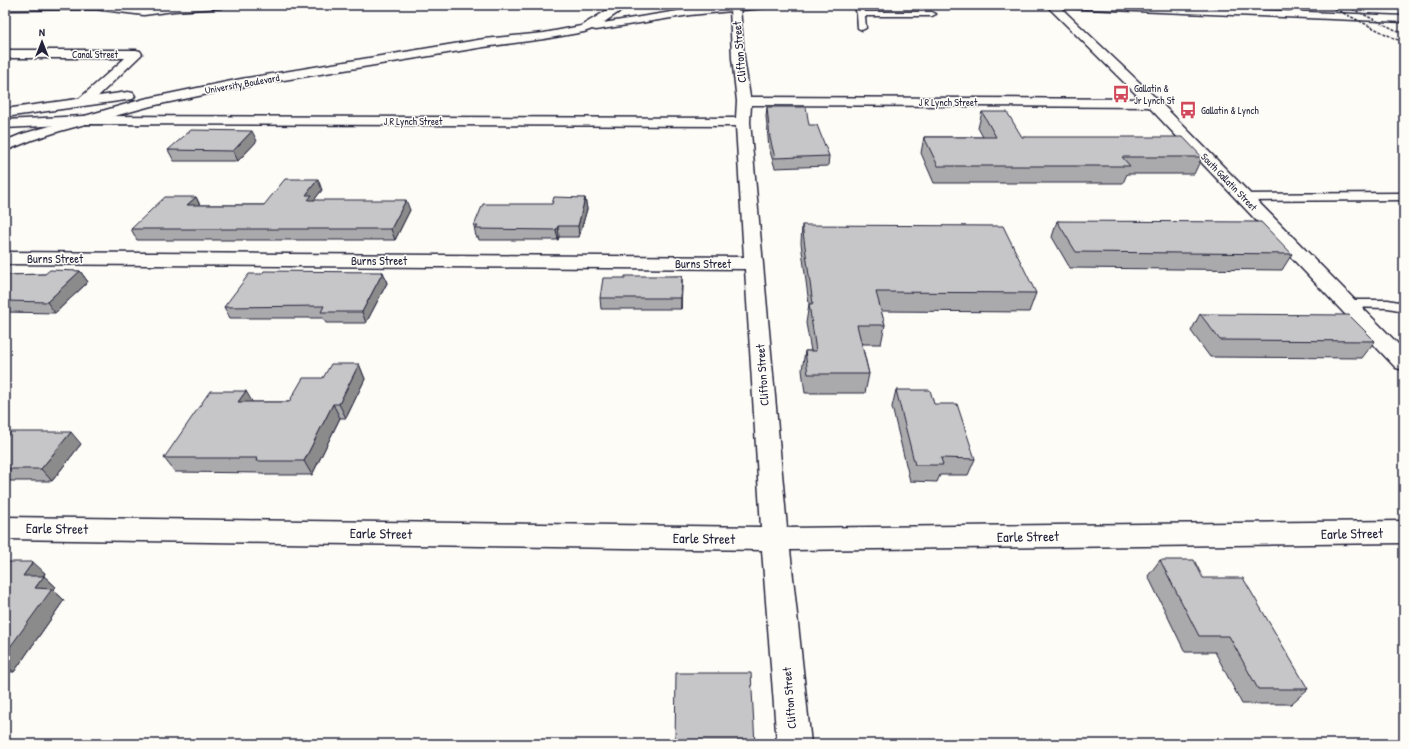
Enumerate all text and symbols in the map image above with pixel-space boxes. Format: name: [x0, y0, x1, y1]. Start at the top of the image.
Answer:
street label: Clifton Street: [728, 20, 750, 84]
north arrow: [22, 22, 62, 62]
text: N: [39, 25, 45, 39]
street label: Canal Street: [72, 48, 119, 61]
street label: University Boulevard: [204, 71, 280, 97]
place label: Gallatin & Jr Lynch St: [1134, 82, 1175, 107]
bus stop icon: Gallatin & Jr Lynch St: [1111, 84, 1131, 104]
street label: J R Lynch Street: [919, 96, 978, 109]
bus stop icon: Gallatin & Lynch: [1178, 100, 1198, 120]
place label: Gallatin & Lynch: [1201, 104, 1259, 117]
street label: J R Lynch Street: [384, 115, 443, 128]
street label: South Gallatin Street: [1198, 150, 1260, 214]
street label: Burns Street: [27, 250, 84, 267]
street label: Burns Street: [351, 252, 408, 269]
street label: Burns Street: [675, 255, 732, 272]
street label: Clifton Street: [751, 343, 773, 406]
street label: Earle Street: [26, 518, 88, 538]
street label: Earle Street: [350, 523, 412, 543]
street label: Earle Street: [1321, 523, 1383, 543]
street label: Earle Street: [997, 526, 1059, 546]
street label: Earle Street: [673, 528, 735, 548]
street label: Clifton Street: [778, 666, 800, 730]

